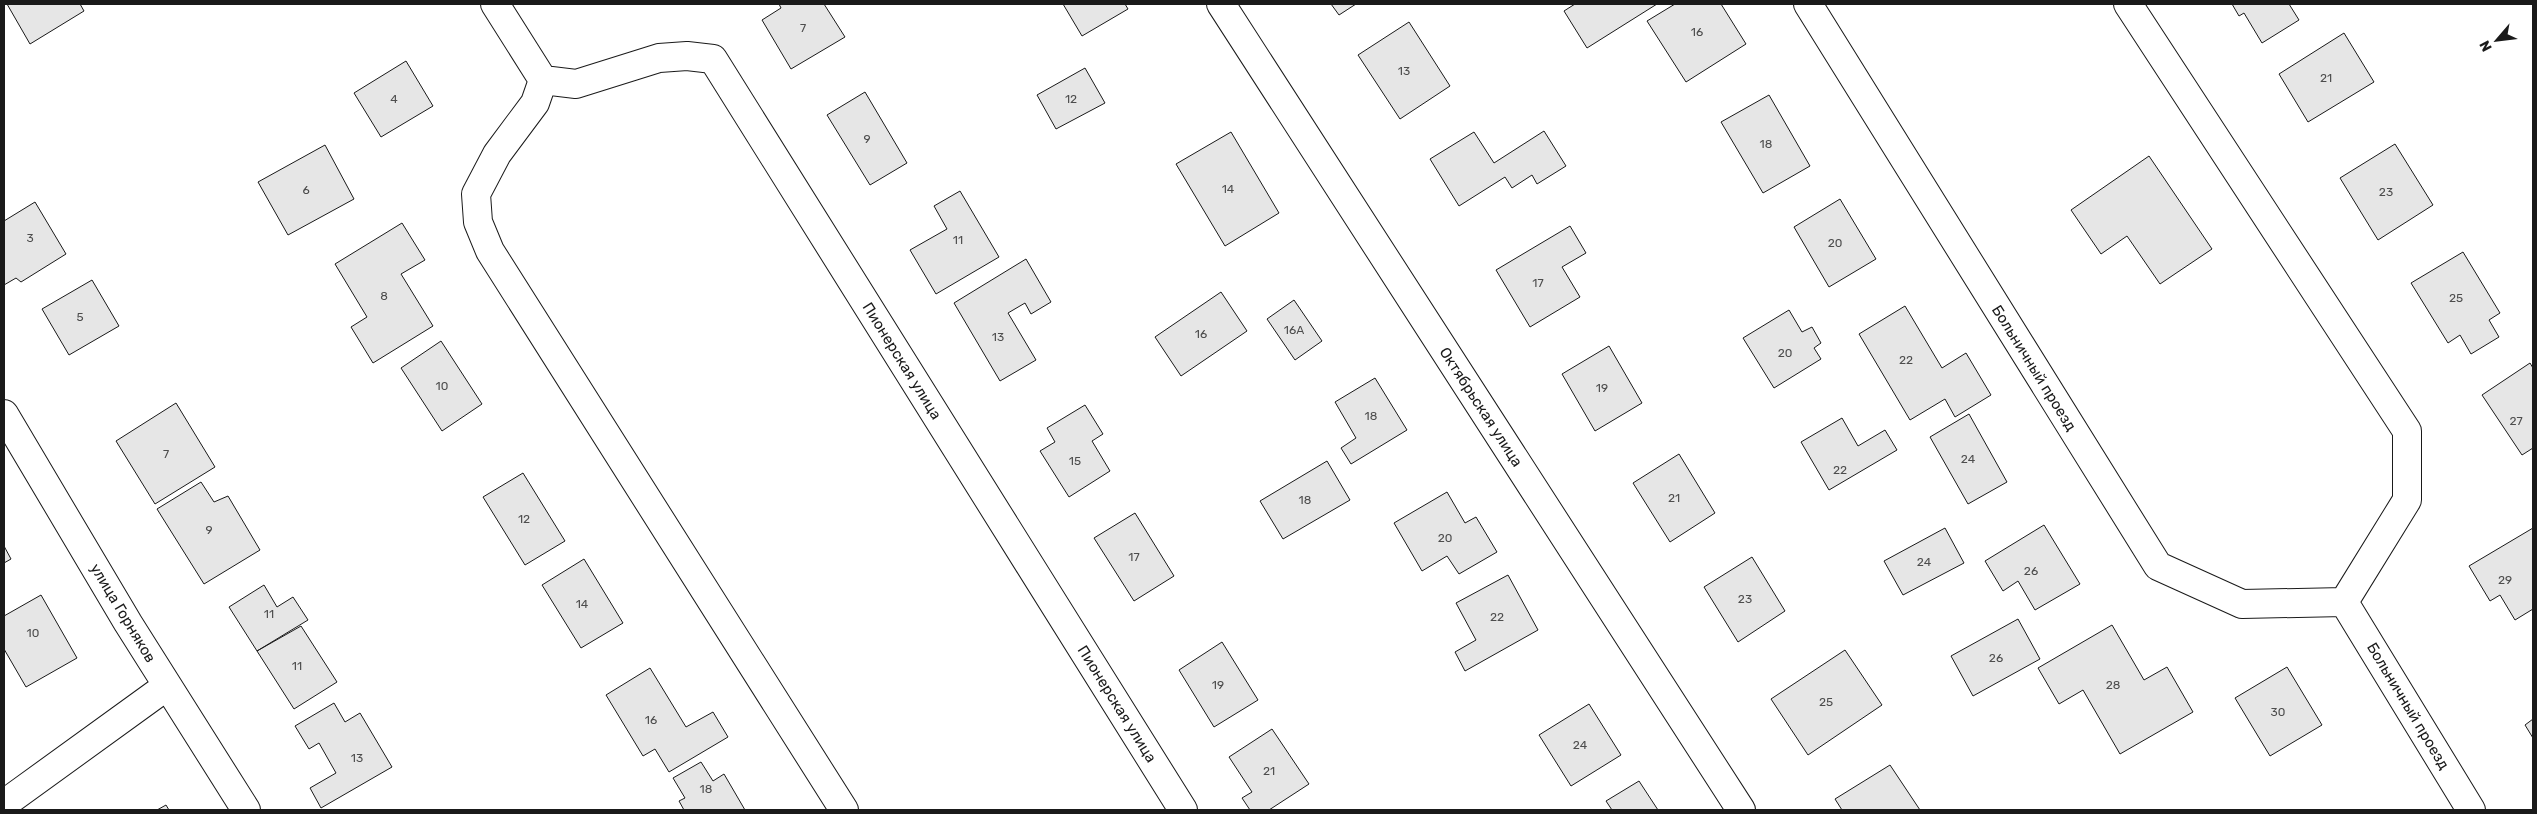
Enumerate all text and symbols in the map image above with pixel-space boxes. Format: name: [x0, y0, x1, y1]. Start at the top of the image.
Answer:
north arrow: [2472, 15, 2522, 65]
house number: 7: [800, 21, 806, 35]
house number: 16: [1691, 25, 1703, 39]
text: N: [2476, 37, 2496, 54]
house number: 13: [1398, 64, 1410, 78]
house number: 21: [2320, 71, 2332, 85]
house number: 4: [390, 92, 398, 106]
house number: 12: [1065, 92, 1077, 106]
house number: 9: [863, 132, 871, 146]
house number: 18: [1760, 137, 1772, 151]
house number: 14: [1222, 182, 1235, 196]
house number: 6: [302, 183, 310, 197]
house number: 23: [2379, 185, 2393, 199]
house number: 3: [26, 231, 34, 245]
house number: 11: [953, 233, 963, 247]
house number: 20: [1828, 236, 1842, 250]
house number: 17: [1532, 276, 1544, 290]
house number: 8: [380, 289, 388, 303]
house number: 25: [2449, 291, 2463, 305]
street label: Пионерская улица: [859, 299, 945, 423]
street label: Больничный проезд: [1988, 302, 2080, 434]
house number: 5: [76, 310, 84, 324]
house number: 16А: [1284, 323, 1304, 337]
house number: 16: [1195, 327, 1207, 341]
house number: 13: [992, 330, 1004, 344]
street label: Октябрьская улица: [1436, 344, 1526, 470]
house number: 20: [1778, 346, 1792, 360]
house number: 22: [1899, 353, 1913, 367]
house number: 10: [436, 379, 448, 393]
house number: 19: [1596, 381, 1608, 395]
house number: 18: [1365, 409, 1377, 423]
house number: 27: [2509, 414, 2523, 428]
house number: 7: [163, 447, 169, 461]
house number: 24: [1961, 452, 1976, 466]
house number: 15: [1069, 454, 1081, 468]
house number: 22: [1833, 463, 1847, 477]
house number: 21: [1668, 491, 1680, 505]
house number: 18: [1299, 493, 1311, 507]
house number: 12: [518, 512, 530, 526]
house number: 9: [205, 523, 213, 537]
house number: 20: [1438, 531, 1452, 545]
house number: 17: [1128, 550, 1140, 564]
house number: 24: [1917, 555, 1932, 569]
street label: улица Горняков: [86, 560, 160, 666]
house number: 26: [2024, 564, 2038, 578]
house number: 29: [2498, 573, 2512, 587]
house number: 23: [1738, 592, 1752, 606]
house number: 14: [576, 597, 589, 611]
house number: 11: [264, 607, 274, 621]
house number: 22: [1490, 610, 1504, 624]
house number: 10: [27, 626, 39, 640]
street label: Больничный проезд: [2363, 639, 2453, 773]
street label: Пионерская улица: [1074, 642, 1160, 766]
house number: 26: [1989, 651, 2003, 665]
house number: 11: [292, 659, 302, 673]
house number: 19: [1212, 678, 1224, 692]
house number: 28: [2106, 678, 2120, 692]
house number: 25: [1819, 695, 1833, 709]
house number: 30: [2271, 705, 2285, 719]
house number: 16: [645, 713, 657, 727]
house number: 24: [1573, 738, 1588, 752]
house number: 13: [351, 751, 363, 765]
house number: 21: [1263, 764, 1275, 778]
house number: 18: [700, 782, 712, 796]

